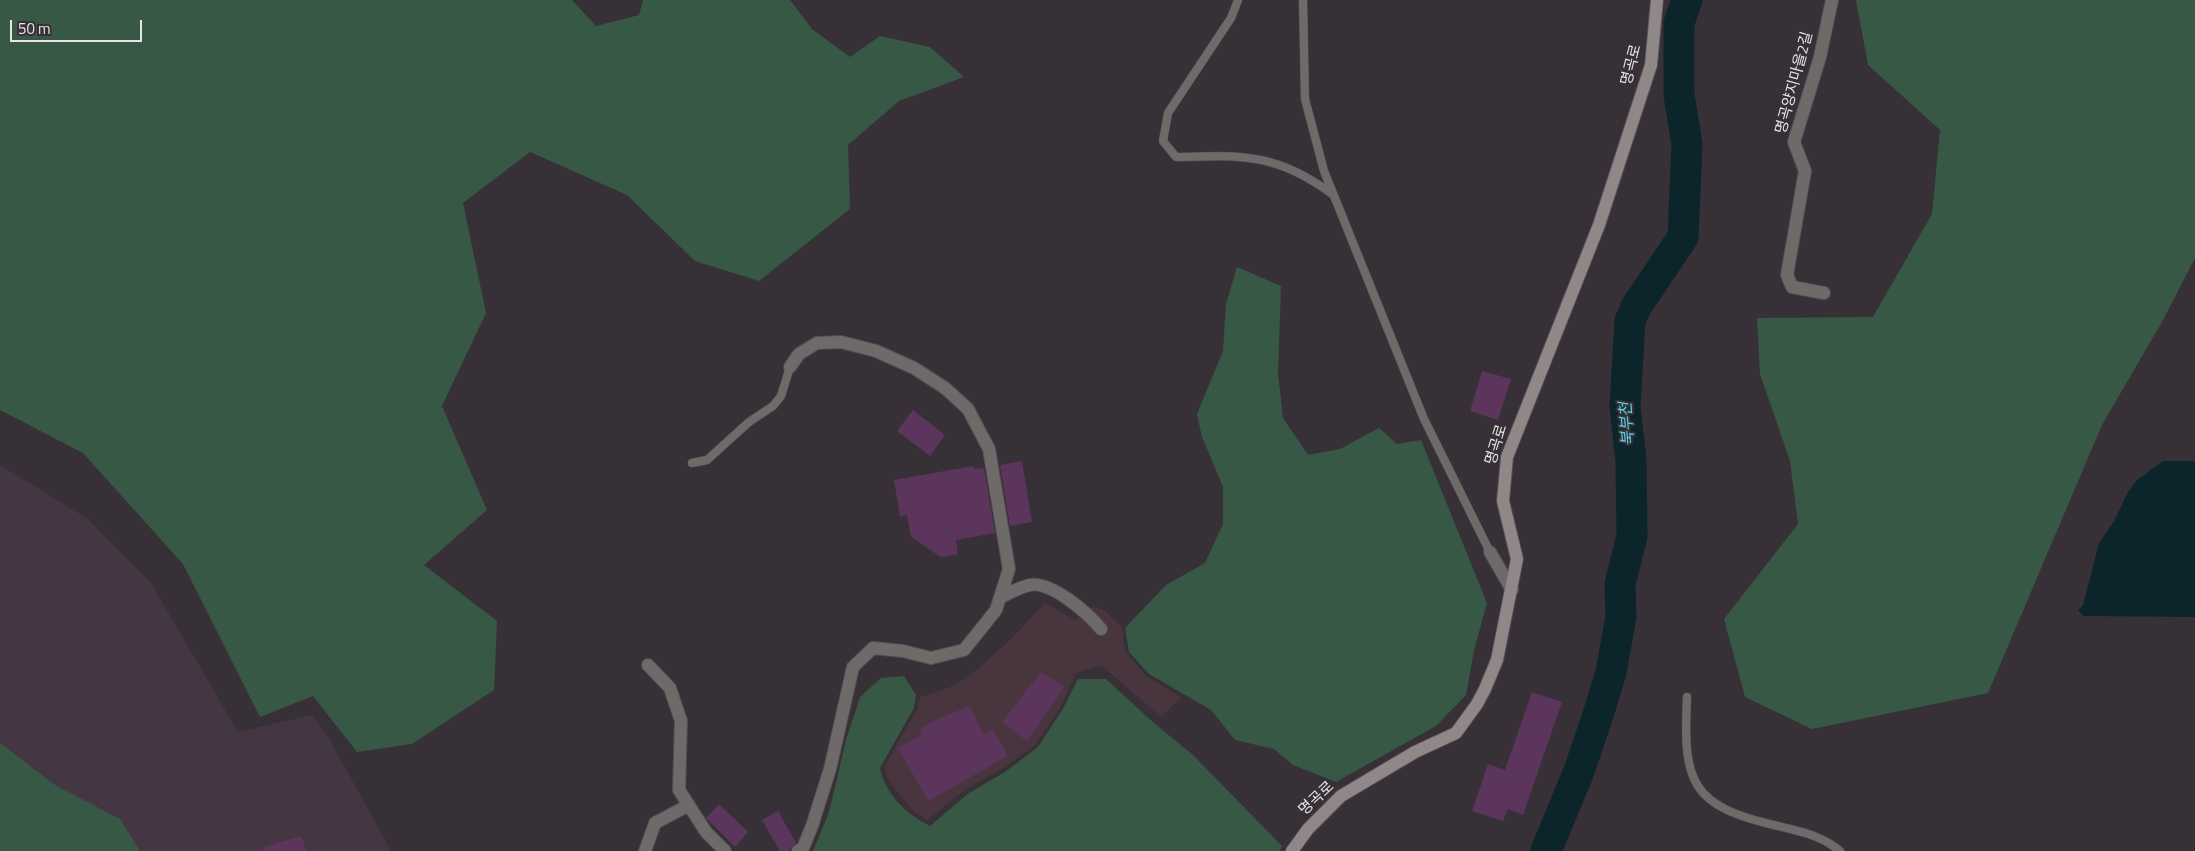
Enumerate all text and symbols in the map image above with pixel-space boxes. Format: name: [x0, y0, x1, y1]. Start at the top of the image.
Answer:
scale bar: [12, 10, 145, 42]
text: 50 m: [18, 17, 51, 40]
street label: 명곡양지마을2길: [1773, 30, 1817, 136]
street label: 명곡로: [1618, 43, 1646, 87]
water label: 북부천: [1617, 401, 1639, 447]
street label: 명곡로: [1482, 423, 1512, 467]
street label: 명곡로: [1296, 778, 1338, 820]

